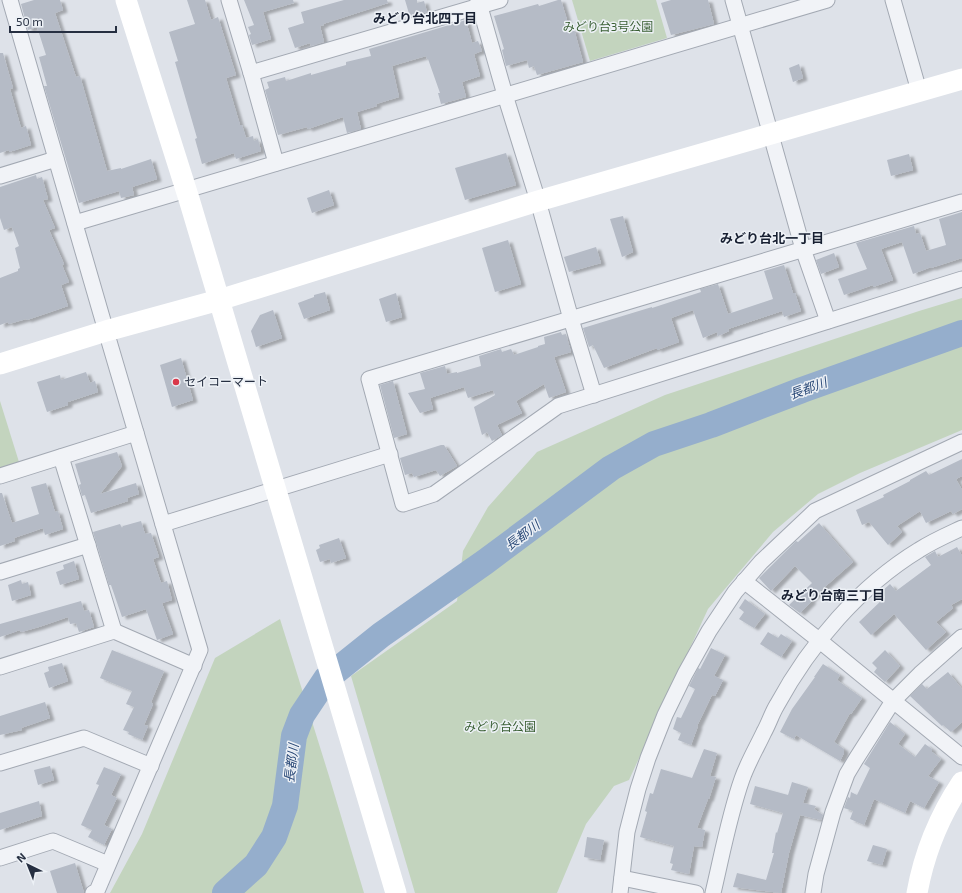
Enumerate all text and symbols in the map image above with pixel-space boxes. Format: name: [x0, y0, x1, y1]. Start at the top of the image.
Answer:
scale bar: [10, 8, 116, 34]
district label: みどり台北四丁目: [373, 10, 477, 26]
text: 50 m: [16, 14, 43, 28]
park label: みどり台3号公園: [563, 19, 653, 33]
district label: みどり台北一丁目: [720, 230, 824, 246]
water label: 長都川: [787, 373, 831, 402]
place label: セイコーマート: [184, 374, 268, 388]
marker: セイコーマート: [171, 377, 181, 387]
water label: 長都川: [502, 516, 544, 553]
district label: みどり台南三丁目: [781, 587, 885, 603]
park label: みどり台公園: [464, 719, 536, 733]
water label: 長都川: [281, 741, 302, 783]
north arrow: [8, 845, 48, 885]
text: N: [13, 850, 28, 865]

